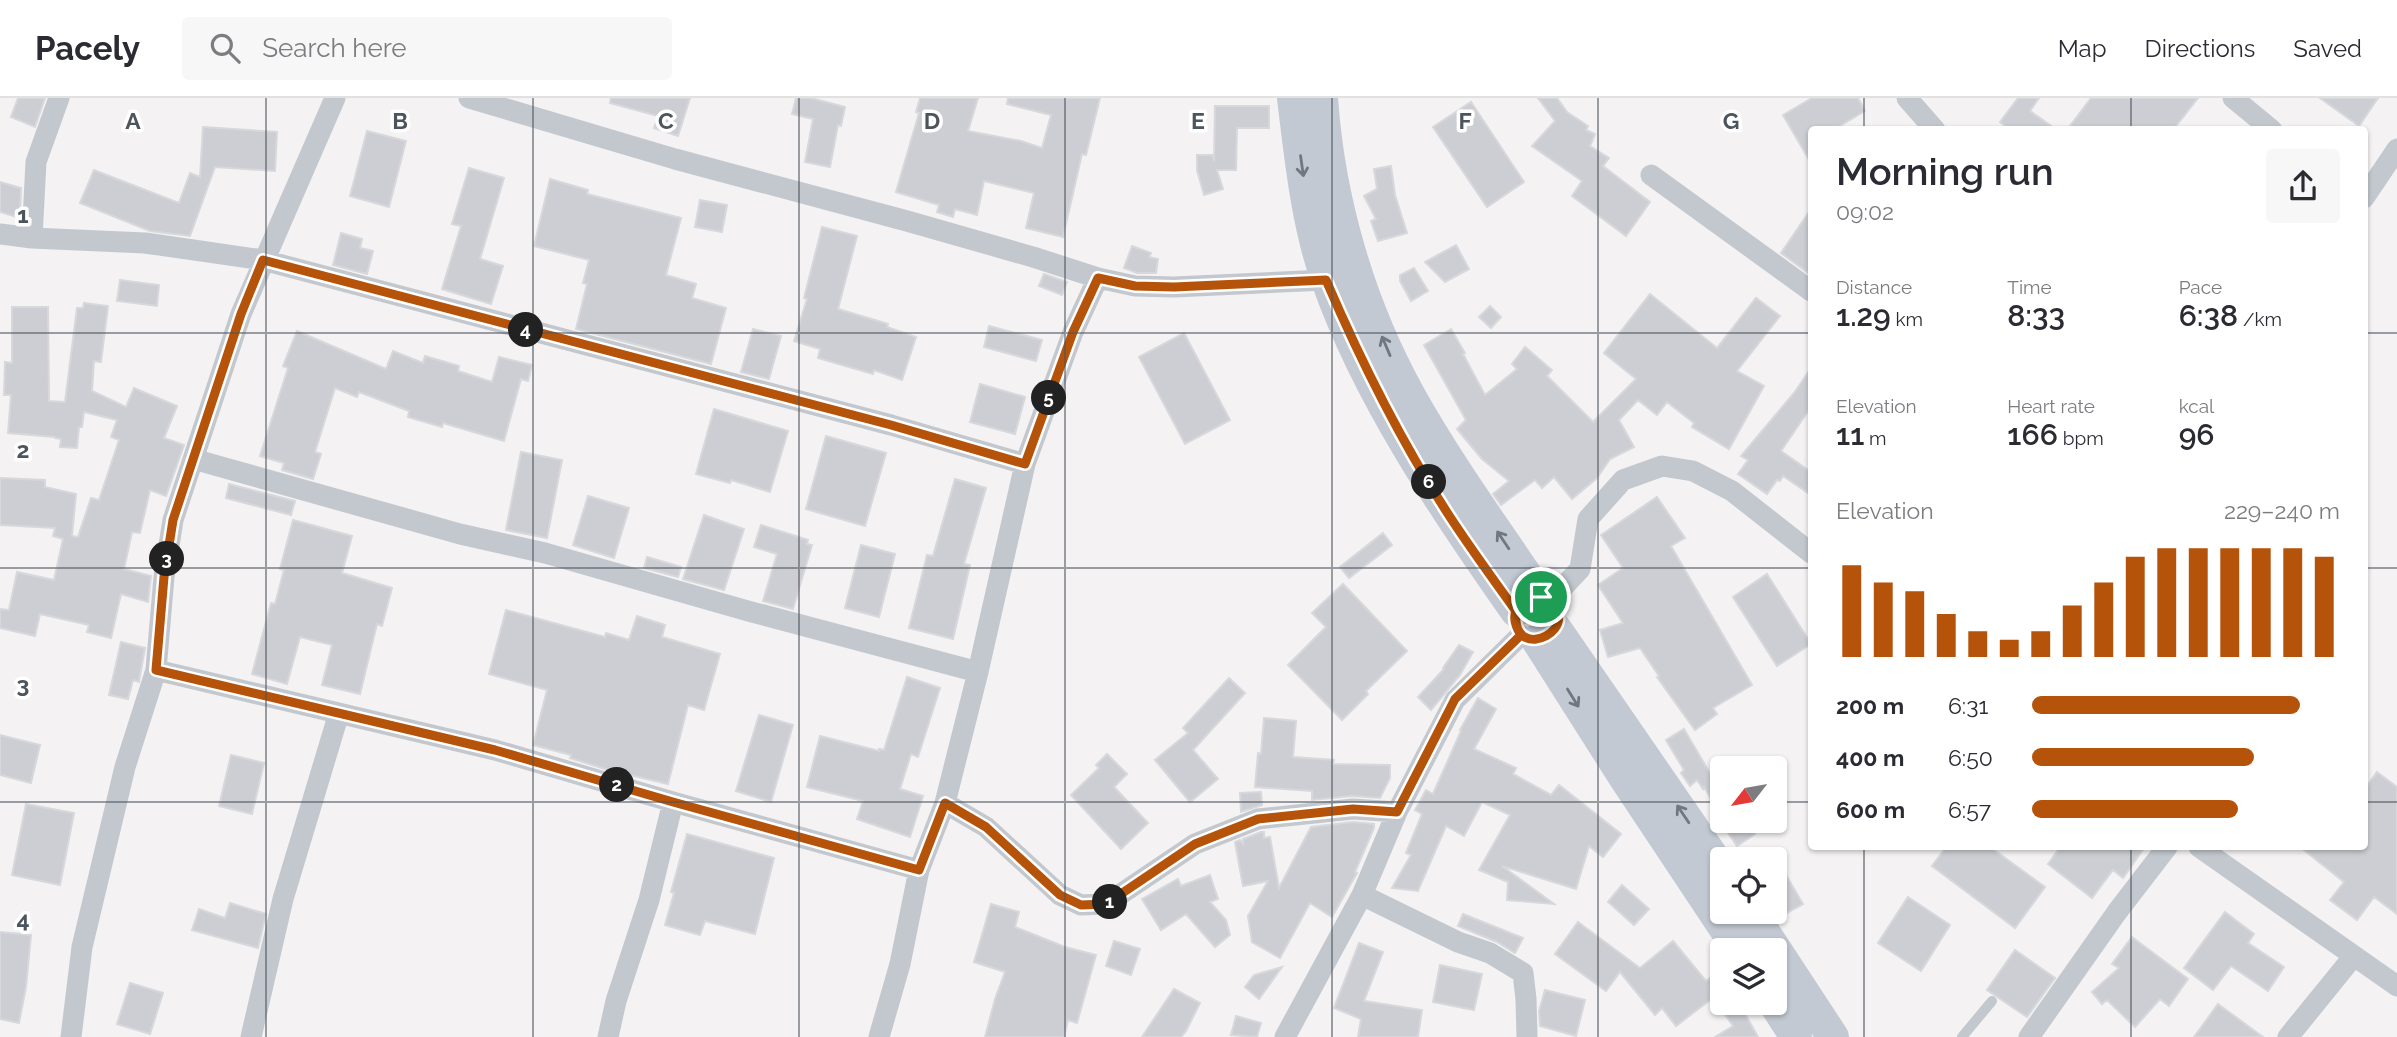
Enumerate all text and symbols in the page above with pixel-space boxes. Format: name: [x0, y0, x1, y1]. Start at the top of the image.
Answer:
search box: [182, 17, 672, 80]
text: Pacely: [35, 29, 140, 68]
icon: search: [206, 29, 244, 67]
text: Search here: [262, 33, 407, 63]
text: Map: [2058, 34, 2107, 63]
text: Directions: [2145, 34, 2255, 63]
text: Saved: [2293, 34, 2362, 63]
text: A: [125, 107, 141, 134]
text: B: [392, 107, 408, 134]
text: C: [658, 107, 674, 134]
text: D: [924, 107, 940, 134]
text: E: [1191, 107, 1205, 134]
text: F: [1458, 107, 1472, 134]
text: G: [1723, 107, 1739, 134]
text: Morning run: [1836, 149, 2054, 194]
button: share: [2266, 149, 2340, 223]
one-way arrow: [1295, 154, 1308, 176]
text: 09:02: [1836, 198, 1894, 225]
text: 1: [17, 201, 29, 228]
text: Distance: [1836, 276, 1912, 298]
text: Time: [2007, 276, 2052, 298]
text: Pace: [2179, 276, 2222, 298]
text: 1.29: [1836, 298, 1891, 333]
text: 8:33: [2007, 298, 2065, 333]
text: 6:38: [2179, 298, 2238, 333]
text: km: [1891, 308, 1923, 330]
text: /km: [2238, 308, 2282, 330]
pin: 4: [508, 313, 544, 348]
text: 4: [520, 318, 531, 340]
one-way arrow: [1378, 335, 1391, 357]
pin: 5: [1032, 380, 1066, 416]
text: 5: [1043, 386, 1054, 408]
text: Elevation: [1836, 395, 1917, 417]
text: Heart rate: [2007, 395, 2095, 417]
text: kcal: [2179, 395, 2214, 417]
text: 11: [1836, 417, 1864, 452]
text: 166: [2007, 417, 2058, 452]
text: 96: [2179, 417, 2215, 452]
text: m: [1864, 427, 1887, 449]
text: bpm: [2058, 427, 2104, 449]
text: 2: [17, 436, 29, 463]
pin: 6: [1412, 464, 1446, 500]
text: 6: [1423, 470, 1434, 492]
text: Elevation: [1836, 497, 1934, 524]
text: 229–240 m: [2224, 497, 2340, 524]
one-way arrow: [1496, 531, 1510, 550]
pin: 3: [150, 542, 184, 576]
text: 3: [161, 547, 172, 569]
pin: [1511, 567, 1571, 627]
icon: arrive: [1522, 578, 1560, 616]
text: 3: [17, 671, 29, 698]
one-way arrow: [1567, 687, 1581, 707]
text: 200 m: [1836, 692, 1904, 719]
text: 6:31: [1948, 692, 1988, 719]
text: 400 m: [1836, 744, 1904, 771]
text: 6:50: [1948, 744, 1993, 771]
north arrow: [1710, 756, 1787, 833]
map controls: [1710, 756, 1787, 1015]
pin: 2: [600, 768, 634, 802]
text: 2: [611, 773, 622, 795]
text: 600 m: [1836, 796, 1905, 823]
text: 6:57: [1948, 796, 1991, 823]
one-way arrow: [1676, 805, 1690, 824]
button: locate: [1710, 847, 1787, 924]
pin: 1: [1092, 884, 1128, 920]
text: 1: [1105, 890, 1114, 912]
text: 4: [16, 906, 30, 933]
button: layers: [1710, 938, 1787, 1015]

